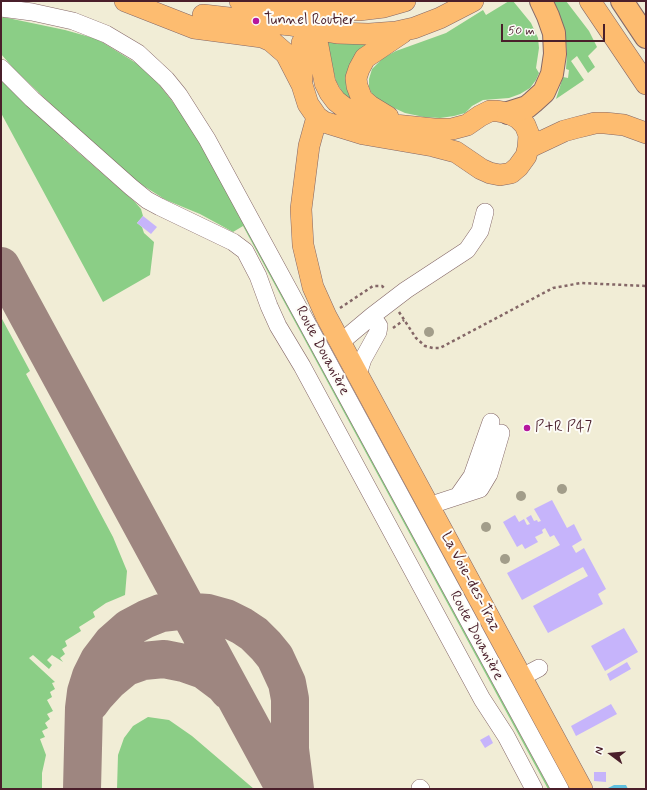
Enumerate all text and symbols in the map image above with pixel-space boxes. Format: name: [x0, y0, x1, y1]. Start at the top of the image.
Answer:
place label: Tunnel Routier: [264, 12, 356, 30]
marker: Tunnel Routier: [251, 16, 261, 26]
scale bar: [503, 16, 607, 42]
text: 50 m: [508, 23, 535, 39]
street label: Route Douanière: [291, 303, 353, 399]
place label: P+R P47: [535, 419, 592, 437]
marker: P+R P47: [522, 423, 532, 433]
street label: La Voie-des-Traz: [436, 529, 504, 635]
street label: Route Douanière: [445, 588, 507, 684]
north arrow: [591, 734, 631, 774]
text: N: [592, 745, 607, 756]

